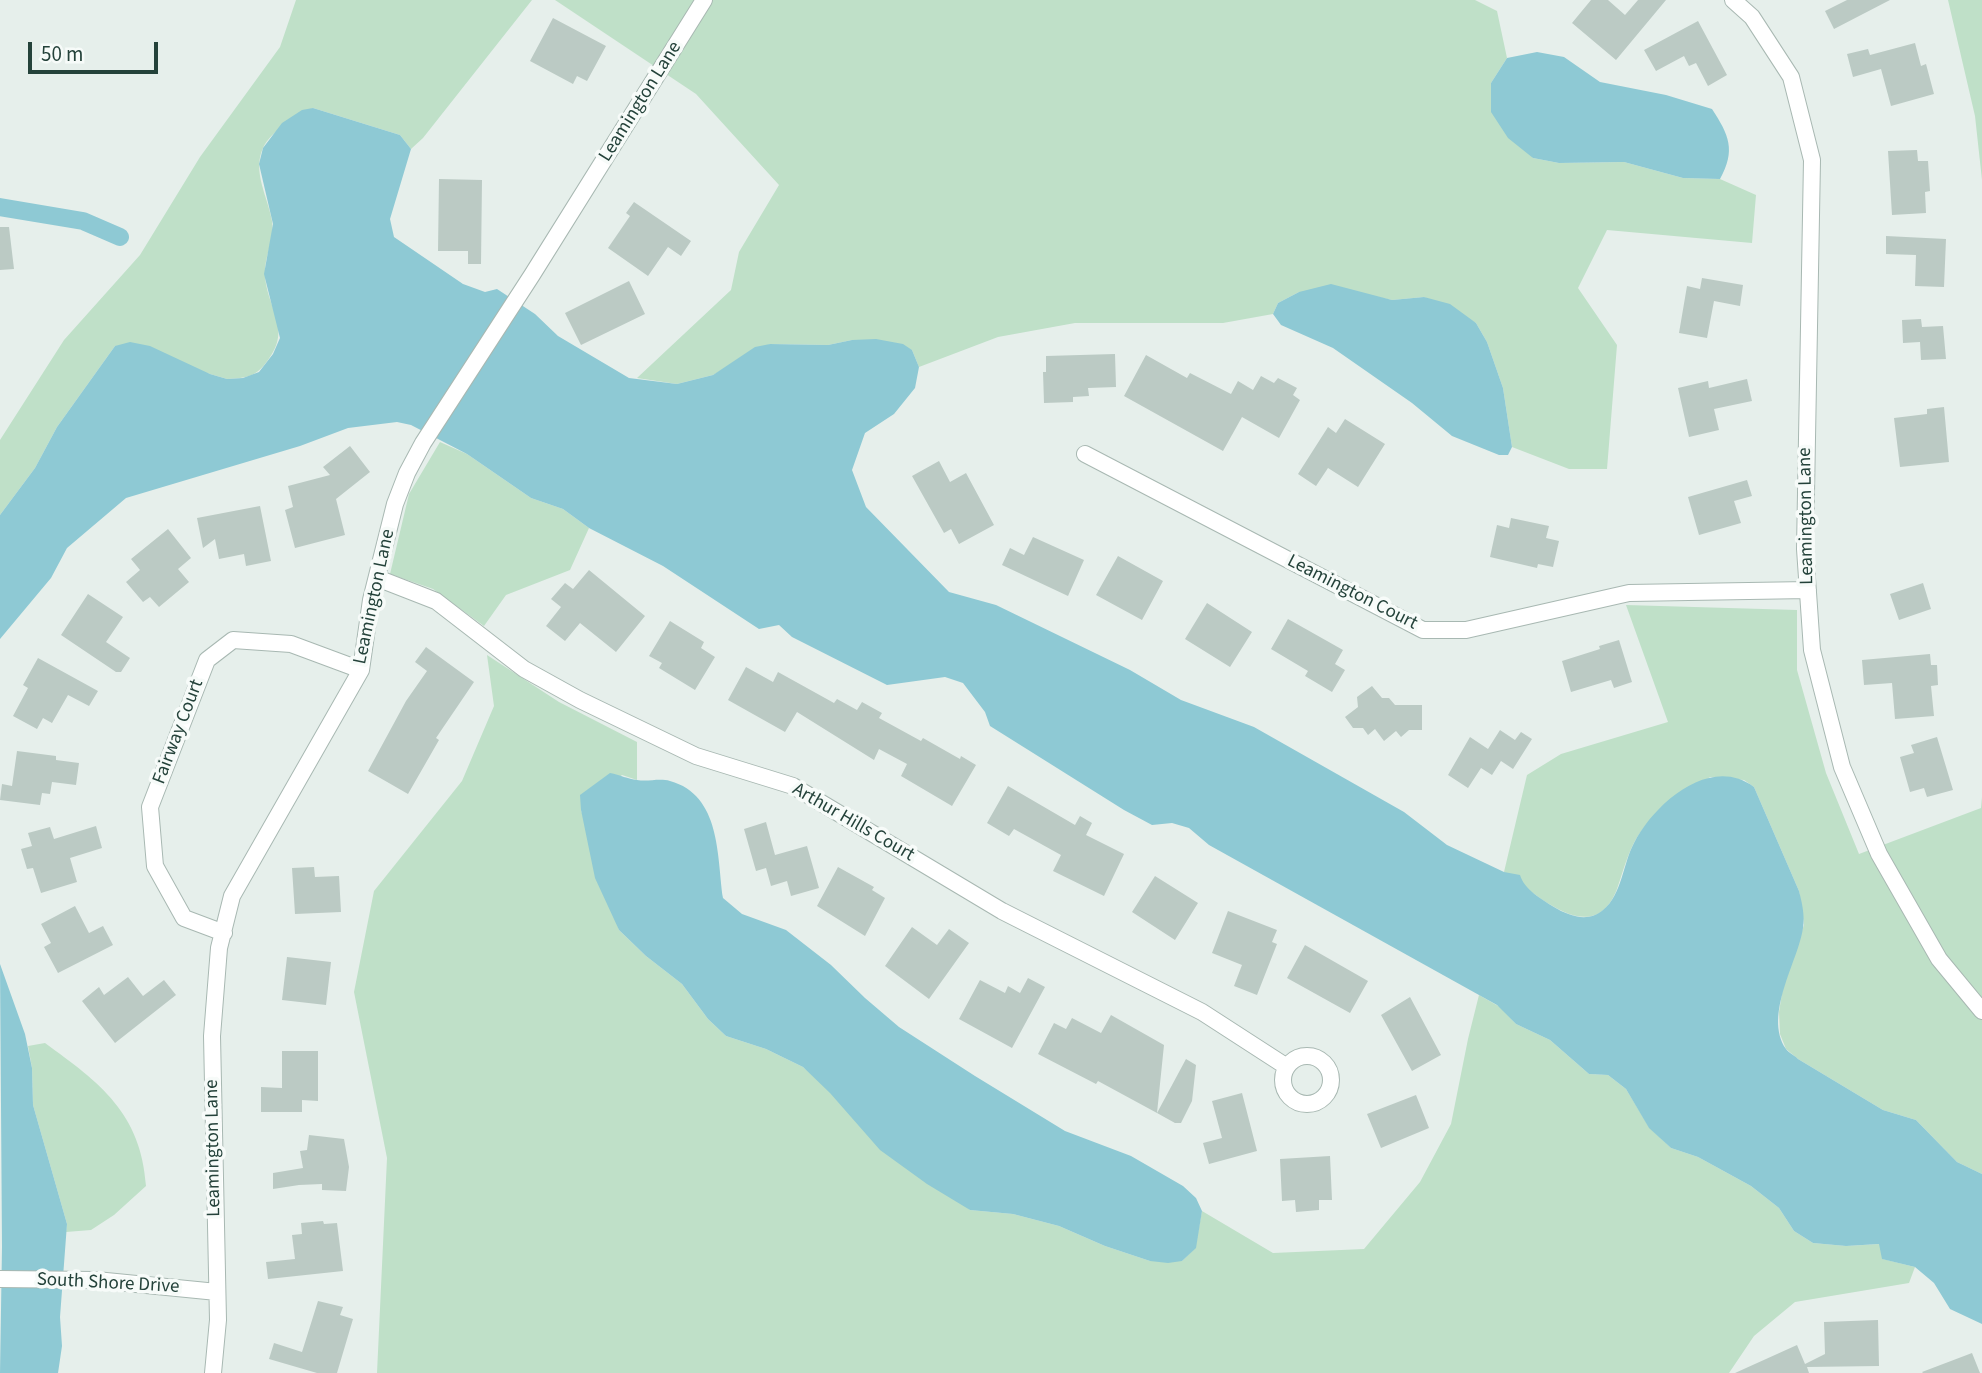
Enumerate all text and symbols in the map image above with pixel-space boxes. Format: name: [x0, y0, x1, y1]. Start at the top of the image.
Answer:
scale bar: [32, 28, 161, 72]
street label: Leamington Lane: [595, 38, 687, 166]
text: 50 m: [41, 39, 83, 69]
street label: Leamington Lane: [1794, 447, 1820, 585]
street label: Leamington Lane: [350, 527, 400, 667]
street label: Leamington Court: [1283, 550, 1421, 636]
street label: Fairway Court: [149, 676, 209, 788]
street label: Arthur Hills Court: [788, 779, 918, 867]
street label: Leamington Lane: [201, 1079, 227, 1217]
street label: South Shore Drive: [36, 1269, 180, 1299]

